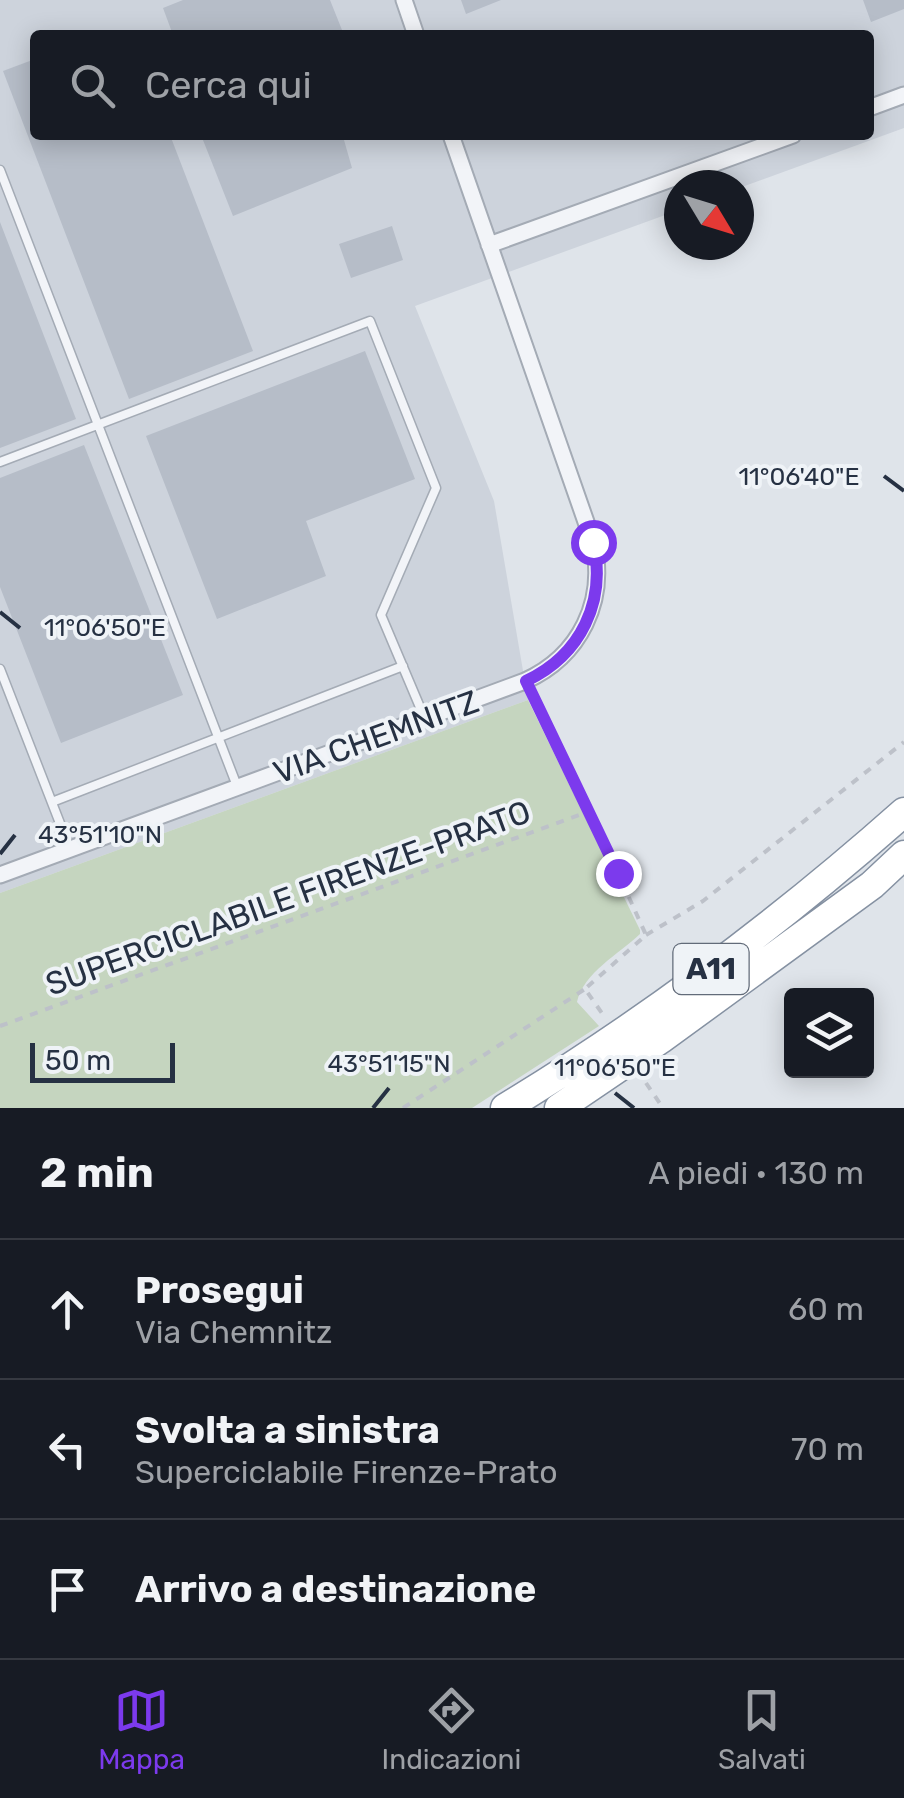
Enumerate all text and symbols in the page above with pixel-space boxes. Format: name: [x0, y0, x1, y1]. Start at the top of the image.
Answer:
search box: [30, 30, 874, 140]
icon: search: [65, 58, 120, 113]
text: Cerca qui: [145, 62, 312, 108]
north arrow: [664, 170, 754, 260]
text: 11°06'40"E: [738, 462, 860, 491]
route start: [571, 520, 617, 566]
text: 11°06'50"E: [44, 613, 166, 642]
street label: VIA CHEMNITZ: [268, 682, 484, 792]
street label: SUPERCICLABILE FIRENZE-PRATO: [40, 792, 536, 1004]
text: 43°51'10"N: [38, 820, 162, 849]
route end: [596, 851, 642, 897]
road number: A11: [674, 944, 748, 994]
map controls: [784, 988, 874, 1078]
button: layers: [784, 988, 874, 1078]
scale bar: [30, 1038, 175, 1082]
text: 50 m: [45, 1044, 111, 1077]
text: 43°51'15"N: [327, 1049, 451, 1078]
text: 11°06'50"E: [554, 1053, 676, 1082]
text: 2 min: [40, 1148, 154, 1198]
text: A piedi · 130 m: [648, 1154, 864, 1192]
text: Prosegui: [135, 1267, 304, 1313]
icon: ahead: [40, 1282, 95, 1337]
text: 60 m: [788, 1290, 864, 1328]
text: Via Chemnitz: [135, 1313, 332, 1351]
text: Svolta a sinistra: [135, 1407, 440, 1453]
icon: left: [40, 1422, 95, 1477]
text: 70 m: [791, 1430, 864, 1468]
text: Superciclabile Firenze-Prato: [135, 1453, 558, 1491]
icon: arrive: [40, 1562, 95, 1617]
text: Arrivo a destinazione: [135, 1566, 536, 1612]
tab: Mappa: [98, 1683, 185, 1776]
tab: Indicazioni: [382, 1683, 521, 1776]
tab: Salvati: [718, 1683, 806, 1776]

